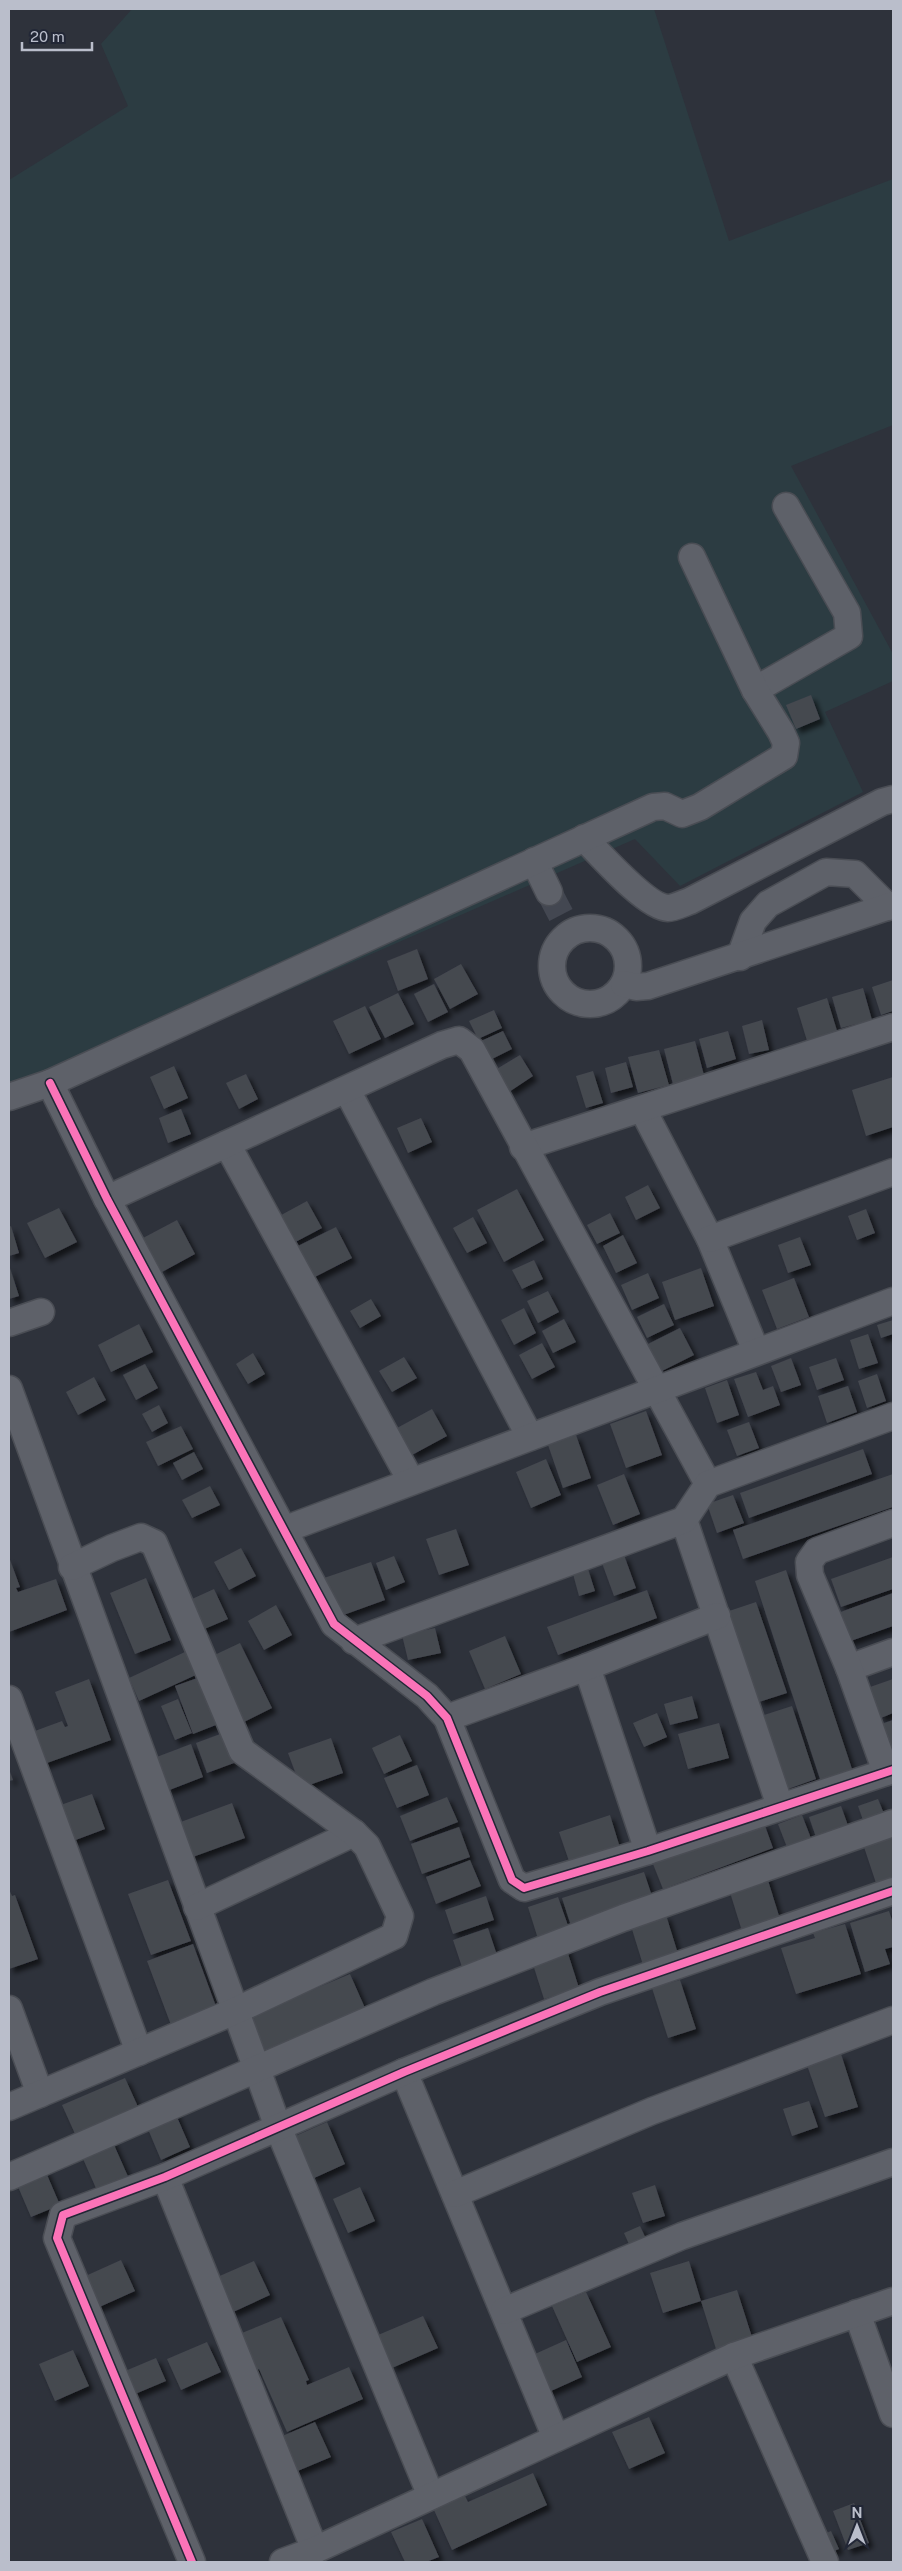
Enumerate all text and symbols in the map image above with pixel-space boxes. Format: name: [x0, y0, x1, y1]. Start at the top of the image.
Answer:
scale bar: [22, 20, 92, 52]
text: 20 m: [30, 28, 65, 45]
north arrow: [832, 2501, 882, 2551]
text: N: [852, 2505, 862, 2521]

